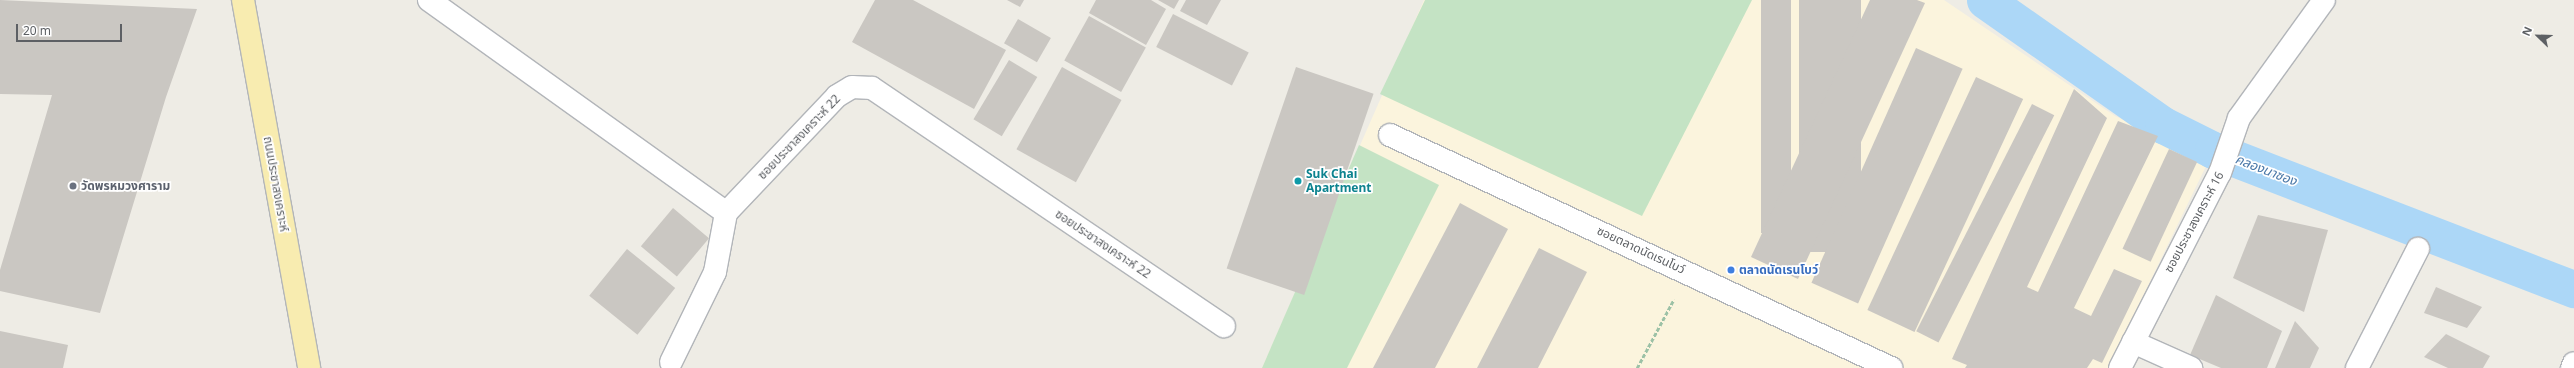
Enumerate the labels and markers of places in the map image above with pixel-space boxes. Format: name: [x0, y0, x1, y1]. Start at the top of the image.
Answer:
place label: Suk Chai Apartment: [1306, 167, 1372, 195]
marker: Suk Chai Apartment: [1293, 176, 1303, 186]
place label: วัดพรหมวงศาราม: [81, 179, 170, 193]
marker: วัดพรหมวงศาราม: [68, 181, 78, 191]
place label: ตลาดนัดเรนโบว์: [1739, 263, 1818, 277]
marker: ตลาดนัดเรนโบว์: [1726, 265, 1736, 275]

